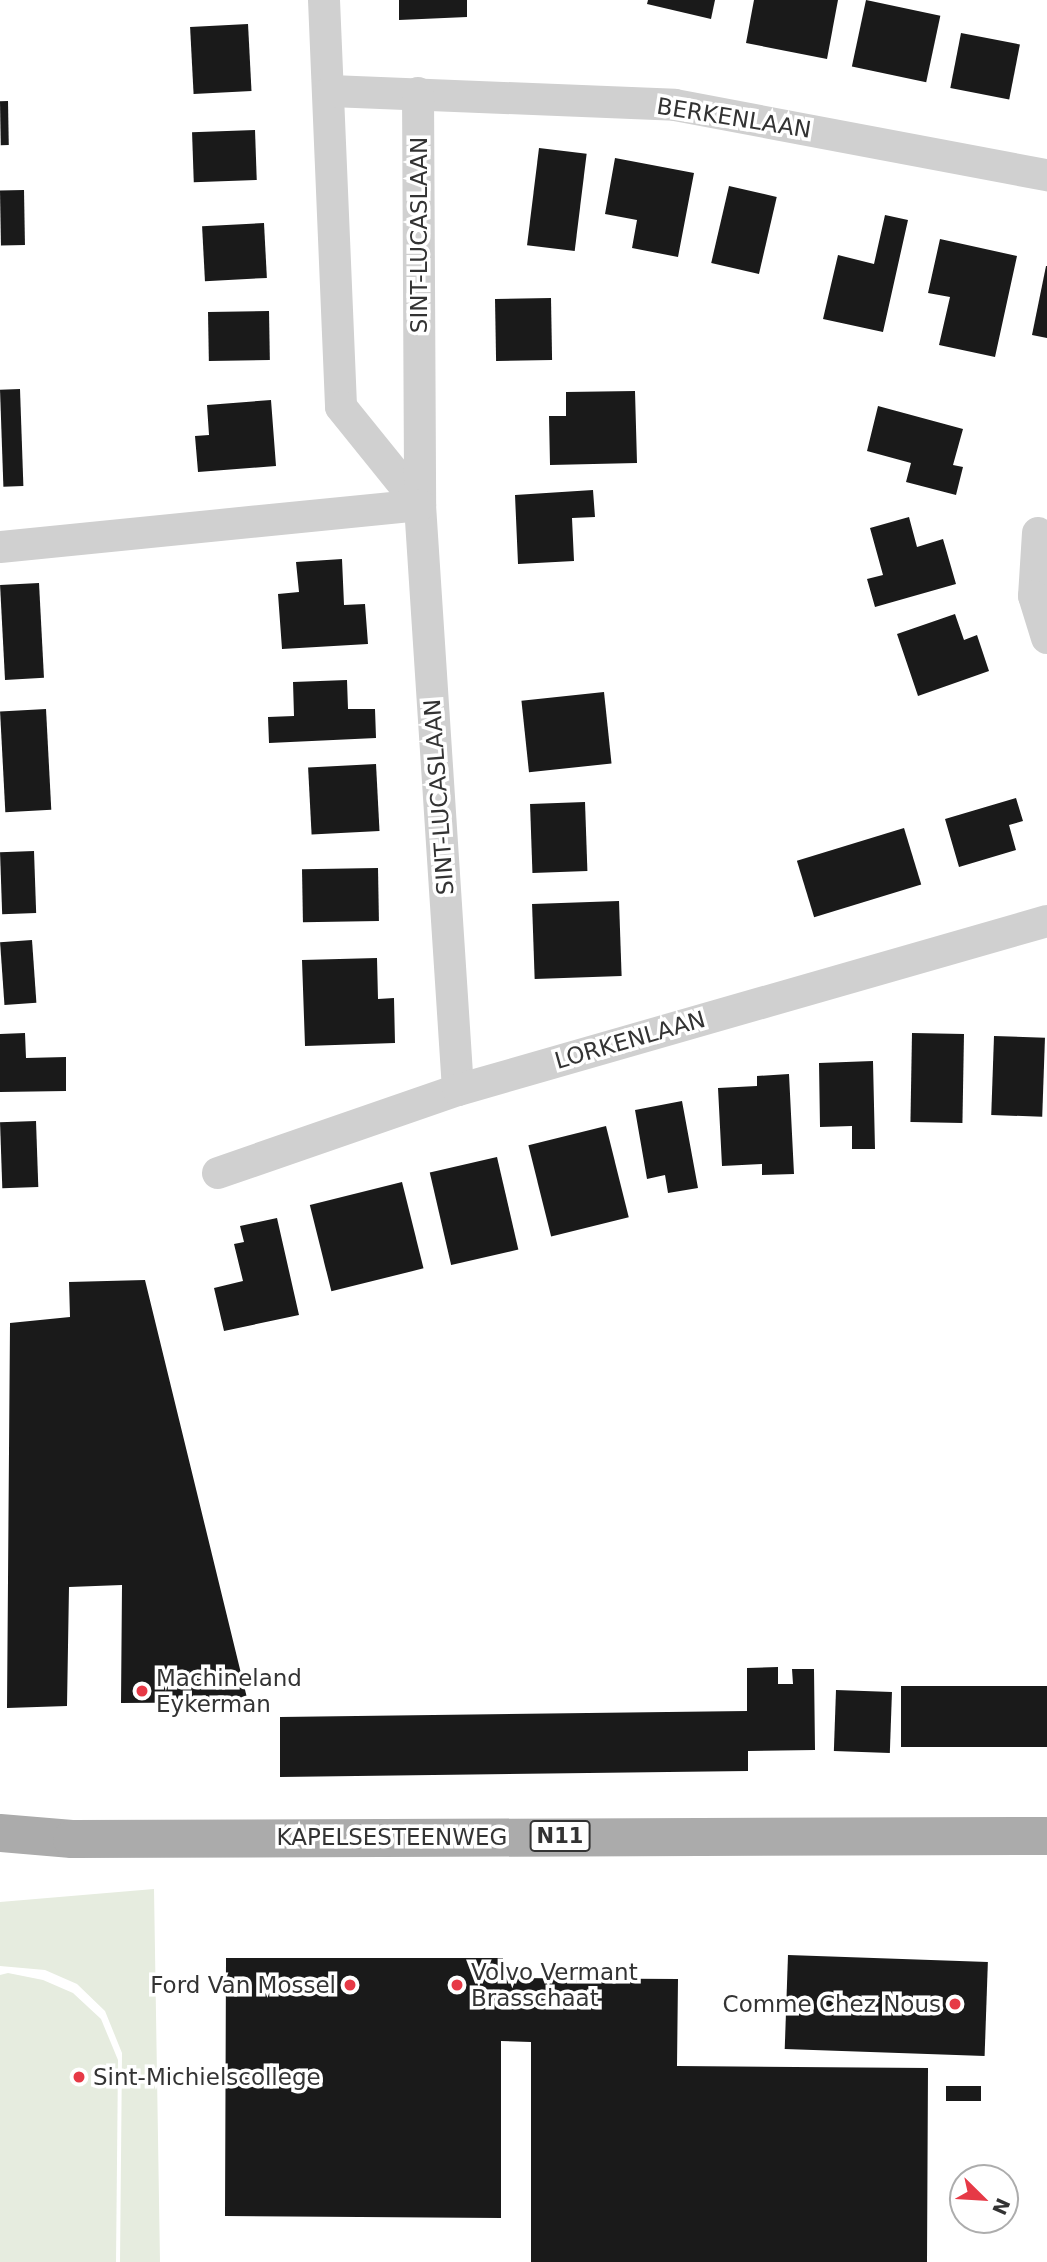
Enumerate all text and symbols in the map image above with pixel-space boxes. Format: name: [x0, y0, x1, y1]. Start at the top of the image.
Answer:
street label: BERKENLAAN: [655, 92, 813, 144]
street label: SINT-LUCASLAAN: [405, 137, 433, 333]
street label: SINT-LUCASLAAN: [418, 698, 460, 896]
street label: LORKENLAAN: [551, 1005, 709, 1075]
place label: Machineland Eykerman: [156, 1664, 302, 1718]
marker: Machineland Eykerman: [134, 1683, 150, 1699]
road number: N11: [528, 1818, 592, 1854]
street label: KAPELSESTEENWEG: [277, 1823, 507, 1851]
place label: Volvo Vermant Brasschaat: [471, 1958, 638, 2012]
place label: Ford Van Mossel: [150, 1971, 336, 1999]
marker: Ford Van Mossel: [342, 1977, 358, 1993]
marker: Volvo Vermant Brasschaat: [449, 1977, 465, 1993]
place label: Comme Chez Nous: [723, 1990, 941, 2018]
marker: Comme Chez Nous: [947, 1996, 963, 2012]
place label: Sint-Michielscollege: [93, 2063, 321, 2091]
marker: Sint-Michielscollege: [71, 2069, 87, 2085]
north arrow: [949, 2164, 1019, 2234]
text: N: [988, 2195, 1015, 2218]

